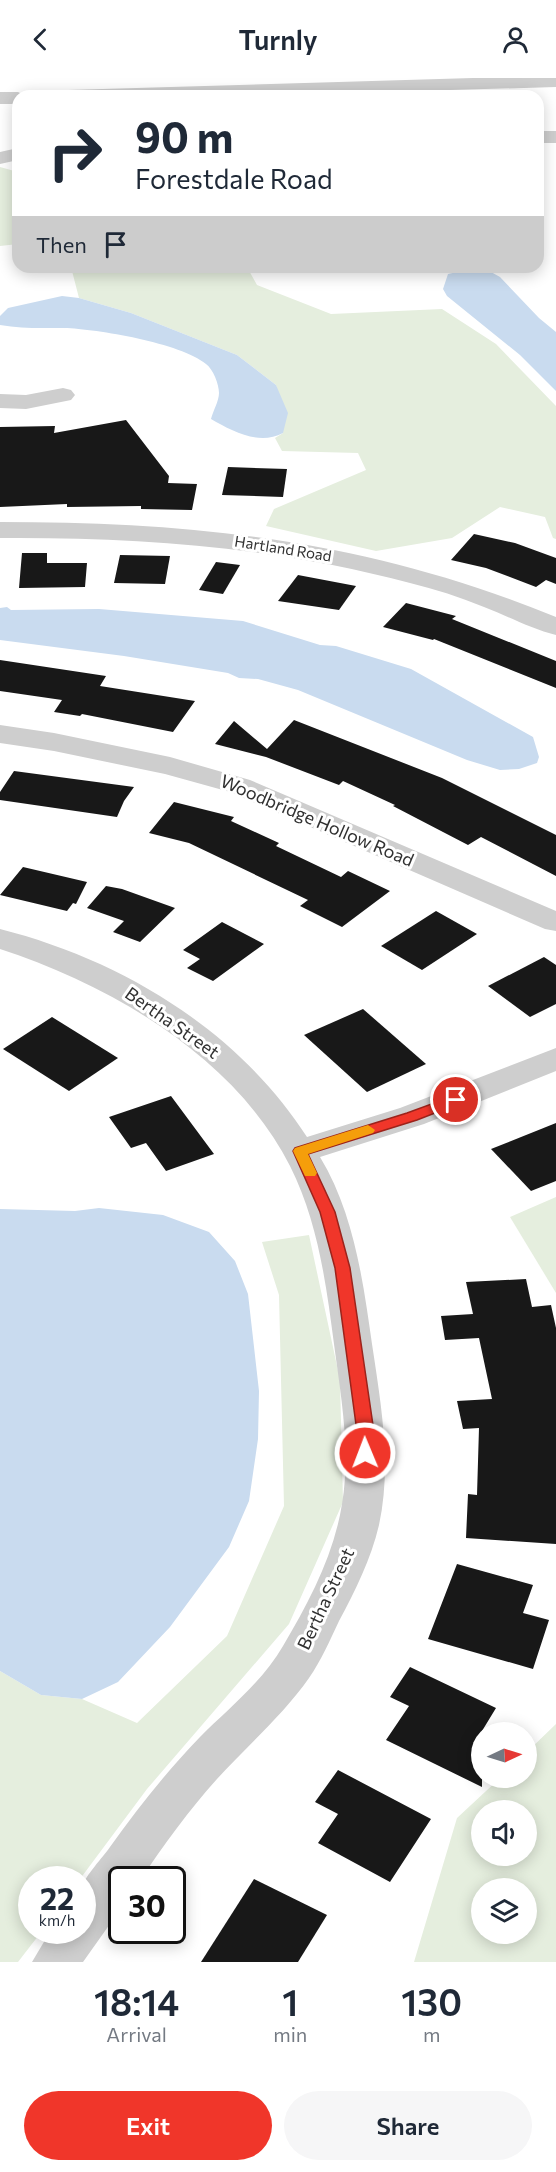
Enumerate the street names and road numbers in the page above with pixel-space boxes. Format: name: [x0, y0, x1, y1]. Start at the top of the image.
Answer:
street label: Hartland Road: [233, 531, 333, 565]
street label: Woodbridge Hollow Road: [217, 769, 417, 871]
street label: Bertha Street: [121, 982, 224, 1063]
street label: Bertha Street: [292, 1544, 358, 1653]

